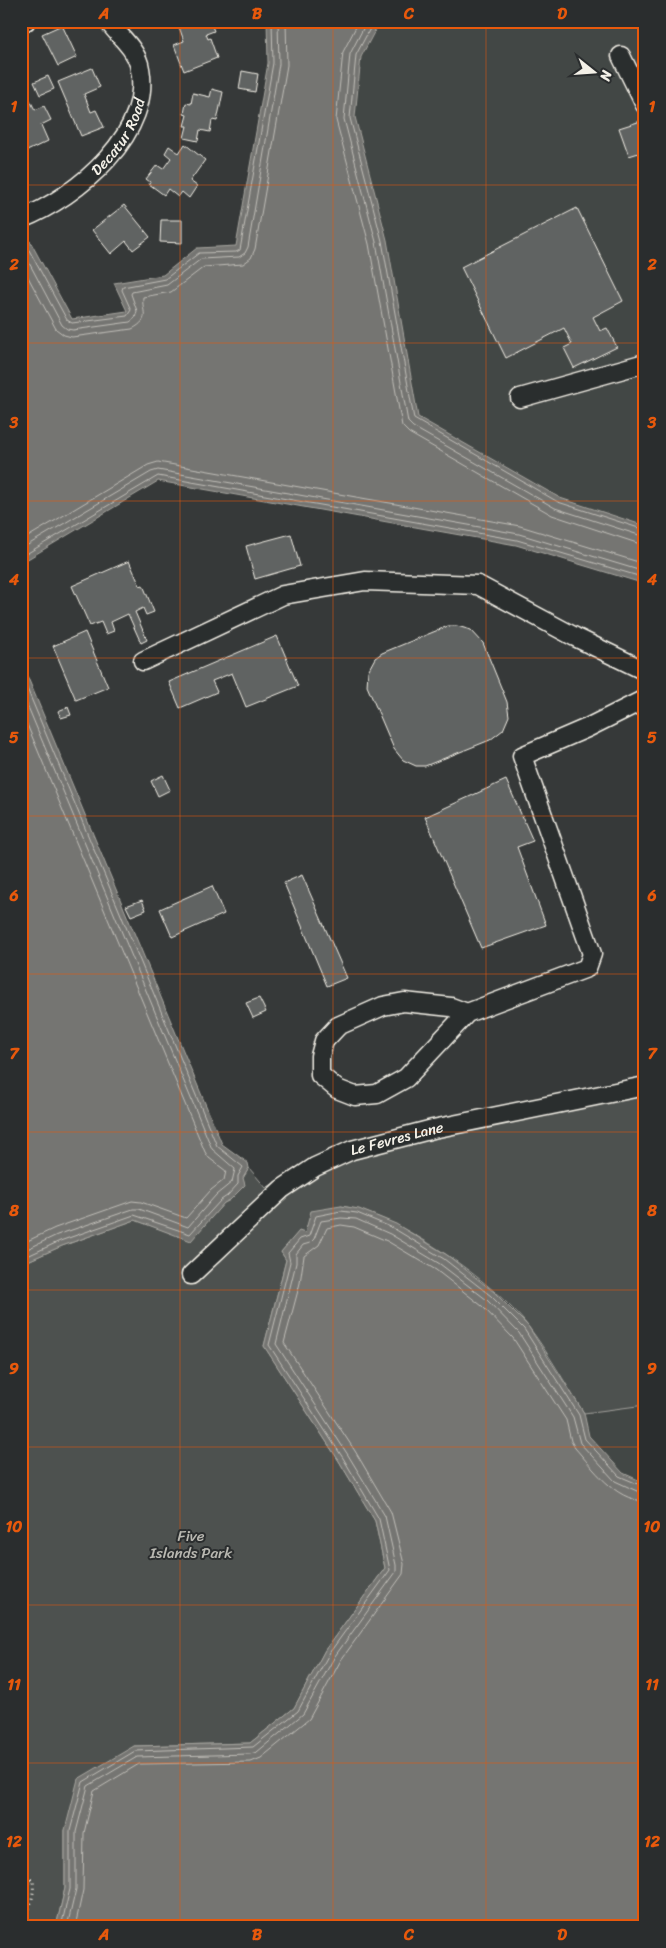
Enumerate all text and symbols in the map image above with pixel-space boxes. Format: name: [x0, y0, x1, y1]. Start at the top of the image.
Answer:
text: A: [98, 0, 109, 28]
text: B: [252, 0, 263, 28]
text: C: [403, 0, 415, 28]
text: D: [557, 0, 567, 28]
north arrow: [568, 48, 618, 98]
text: N: [592, 66, 620, 84]
text: 1: [11, 92, 18, 121]
text: 1: [649, 92, 656, 121]
street label: Decatur Road: [85, 95, 153, 182]
text: 2: [8, 250, 19, 279]
text: 2: [646, 250, 657, 279]
text: 3: [9, 408, 19, 437]
text: 3: [647, 408, 657, 437]
text: 4: [8, 565, 19, 594]
text: 4: [646, 565, 657, 594]
text: 5: [9, 723, 19, 752]
text: 5: [647, 723, 657, 752]
text: 6: [8, 881, 19, 910]
text: 6: [646, 881, 657, 910]
text: 7: [9, 1039, 20, 1068]
text: 7: [647, 1039, 658, 1068]
street label: Le Fevres Lane: [348, 1114, 446, 1163]
text: 8: [8, 1196, 19, 1225]
text: 8: [646, 1196, 657, 1225]
text: 9: [9, 1354, 19, 1383]
text: 9: [647, 1354, 657, 1383]
text: 10: [6, 1512, 22, 1541]
text: 10: [644, 1512, 660, 1541]
park label: Five Islands Park: [149, 1523, 233, 1566]
text: 11: [7, 1670, 21, 1699]
text: 11: [645, 1670, 659, 1699]
text: 12: [6, 1827, 23, 1856]
text: 12: [644, 1827, 661, 1856]
text: A: [98, 1920, 109, 1948]
text: B: [252, 1920, 263, 1948]
text: C: [403, 1920, 415, 1948]
text: D: [557, 1920, 567, 1948]

